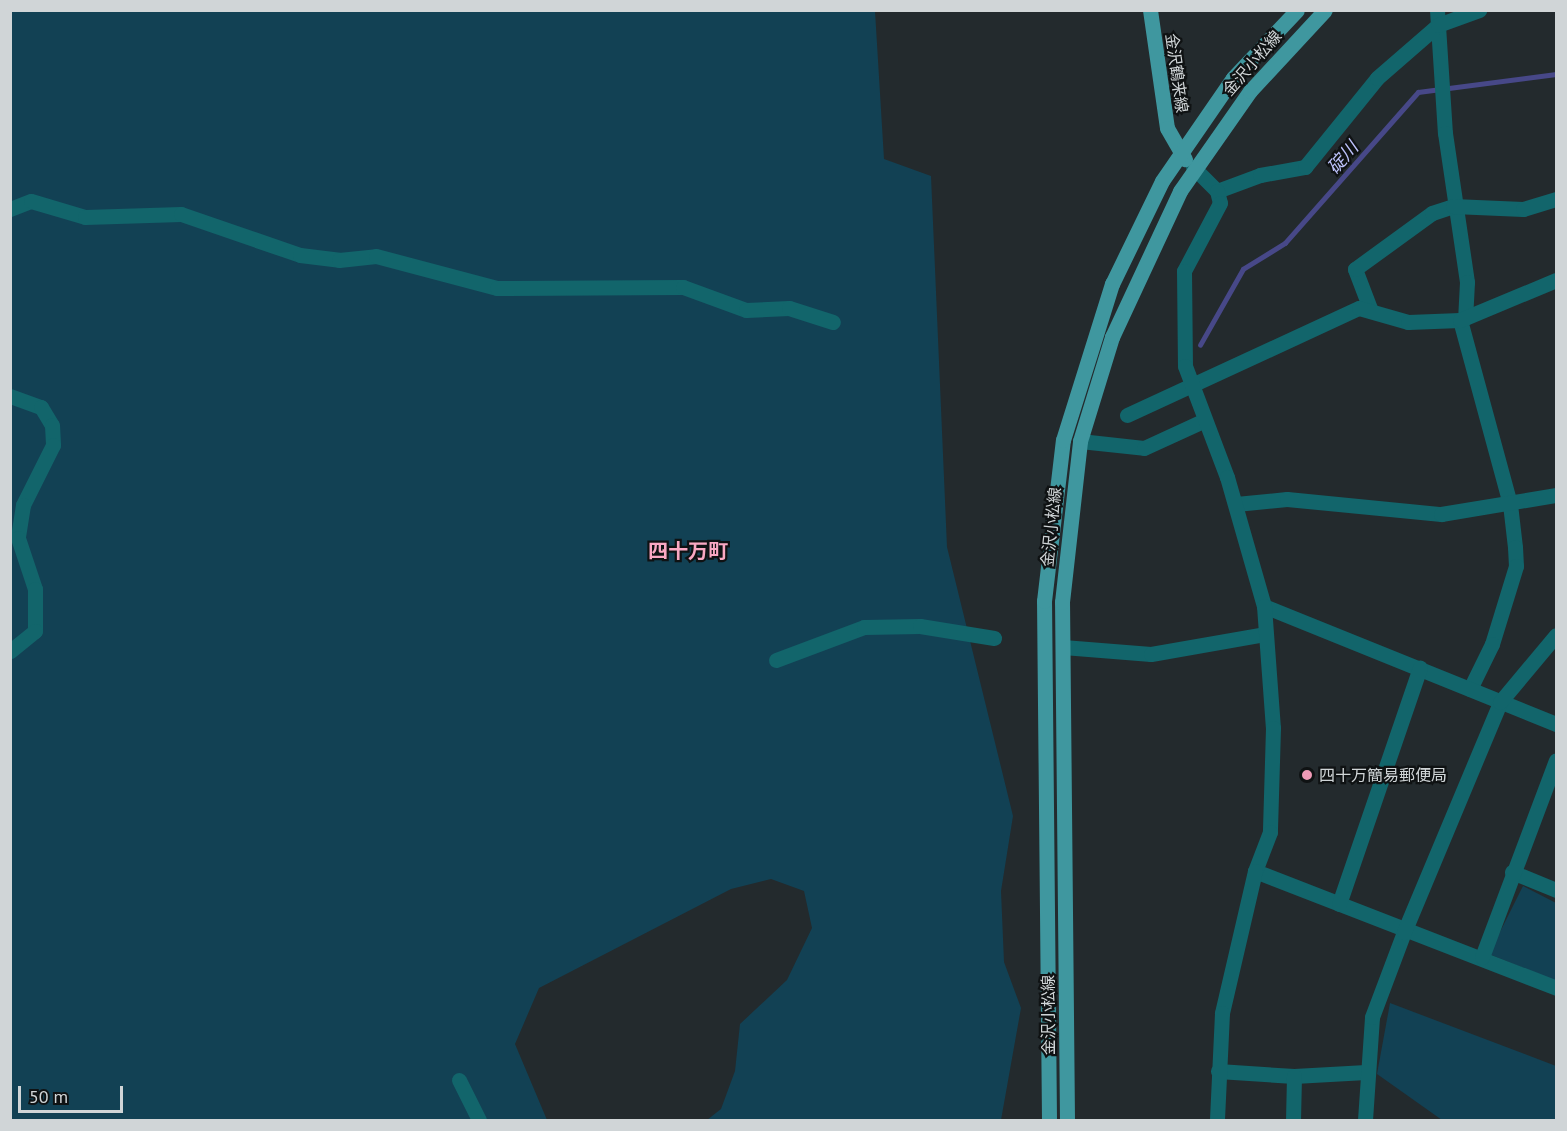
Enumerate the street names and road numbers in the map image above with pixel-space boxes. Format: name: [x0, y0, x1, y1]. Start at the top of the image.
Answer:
street label: 金沢小松線: [1219, 27, 1285, 99]
street label: 金沢鶴来線: [1162, 32, 1192, 114]
street label: 金沢小松線: [1037, 486, 1065, 568]
street label: 金沢小松線: [1038, 975, 1058, 1055]

